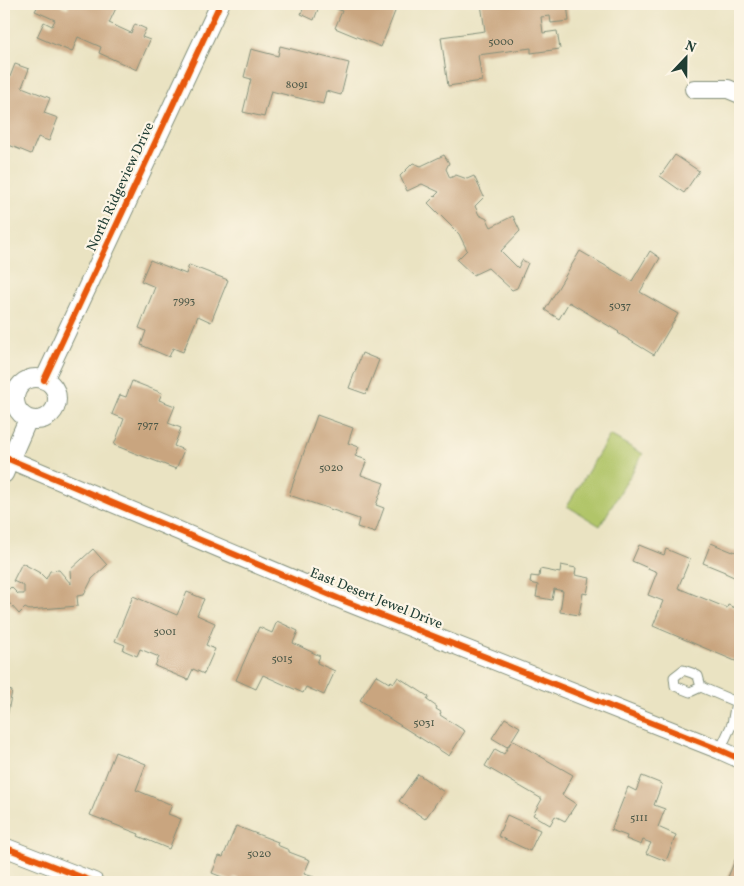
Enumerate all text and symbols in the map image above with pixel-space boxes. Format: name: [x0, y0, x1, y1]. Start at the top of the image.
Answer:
north arrow: [662, 32, 712, 82]
house number: 5000: [488, 35, 514, 50]
text: N: [682, 37, 699, 58]
house number: 8091: [286, 78, 308, 93]
street label: North Ridgeview Drive: [83, 119, 159, 255]
house number: 7993: [173, 294, 195, 309]
house number: 5037: [609, 299, 631, 314]
house number: 7977: [137, 418, 159, 433]
house number: 5020: [319, 461, 343, 476]
street label: East Desert Jewel Drive: [307, 564, 446, 634]
house number: 5001: [154, 625, 176, 640]
house number: 5015: [271, 652, 293, 667]
house number: 5031: [413, 716, 435, 731]
house number: 5111: [630, 811, 648, 826]
house number: 5020: [247, 847, 271, 862]

